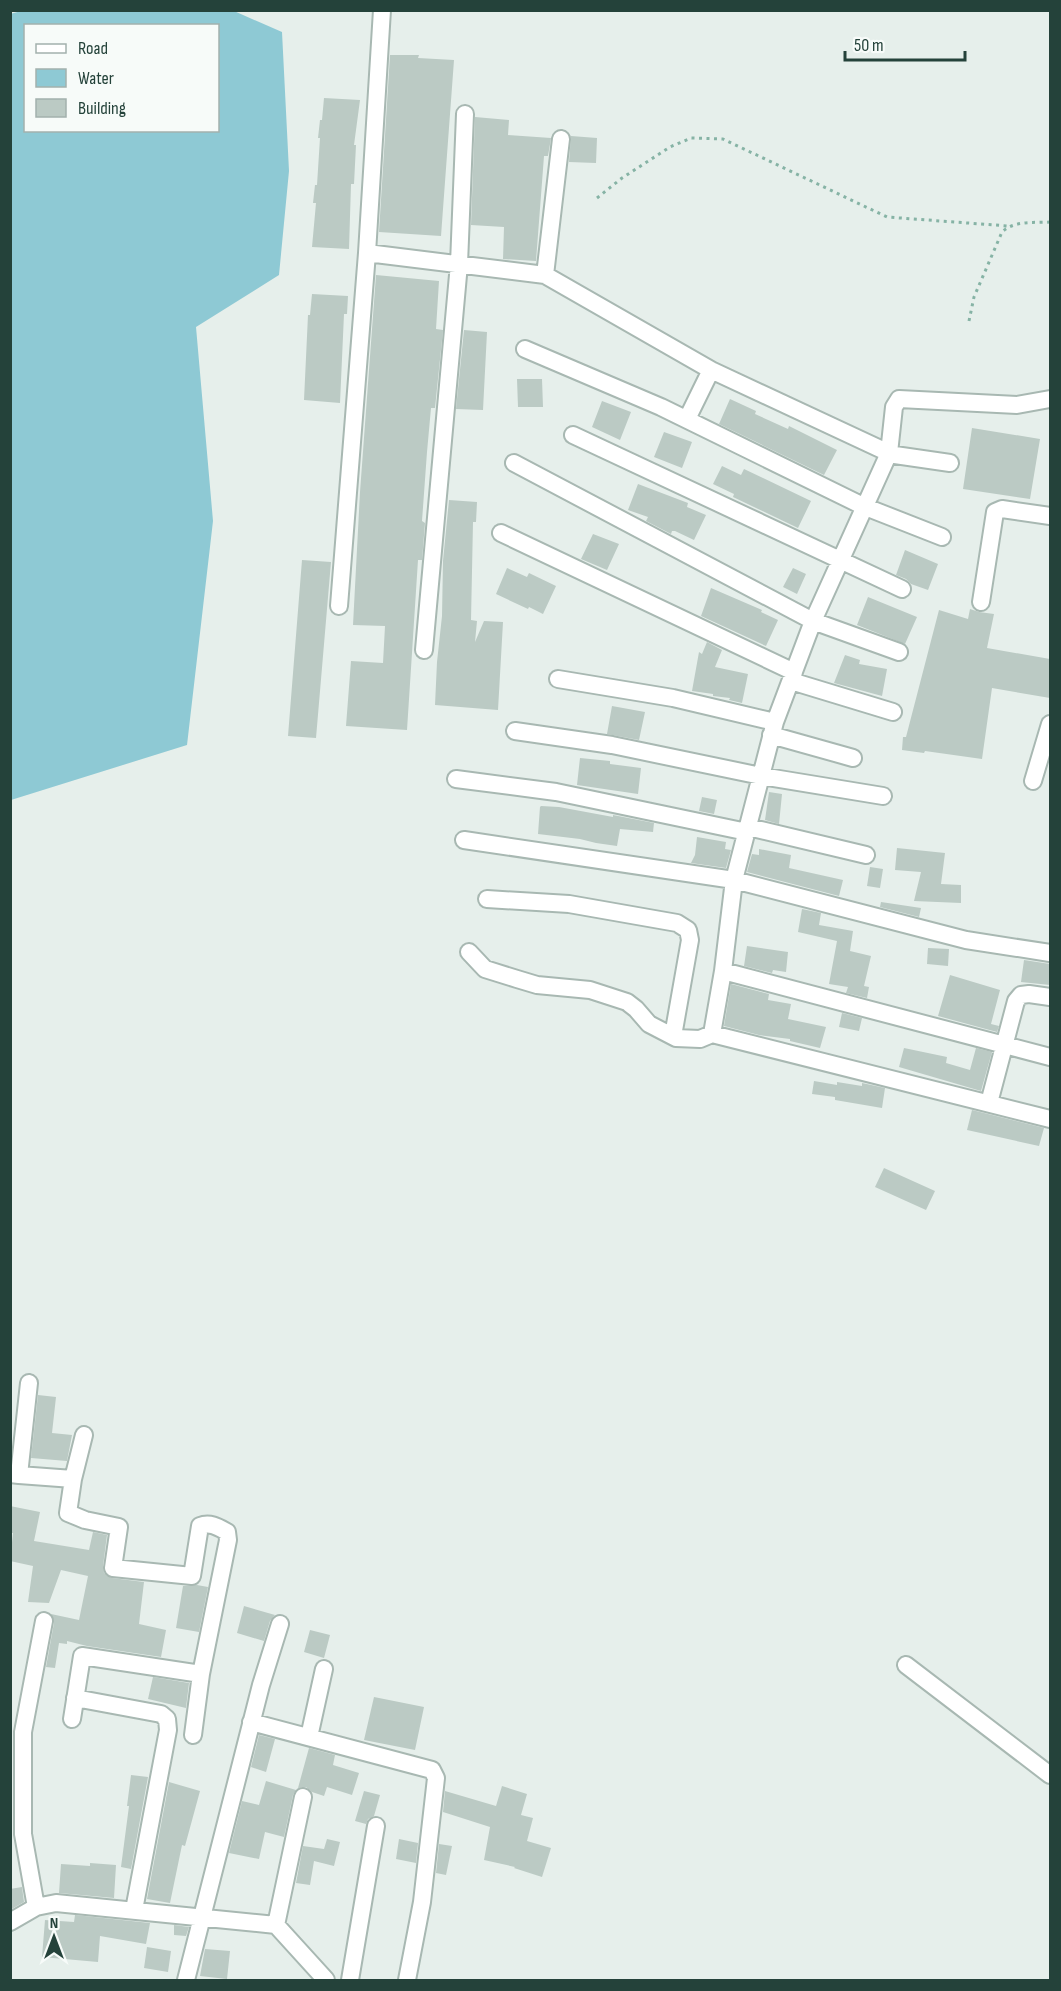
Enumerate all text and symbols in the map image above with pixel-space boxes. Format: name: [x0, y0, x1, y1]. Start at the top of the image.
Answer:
legend: [24, 24, 219, 132]
scale bar: [845, 24, 965, 62]
text: 50 m: [854, 35, 884, 56]
text: Road: [78, 38, 108, 59]
text: Water: [78, 68, 114, 89]
text: Building: [78, 98, 126, 119]
north arrow: [24, 1907, 84, 1967]
text: N: [50, 1914, 58, 1933]

